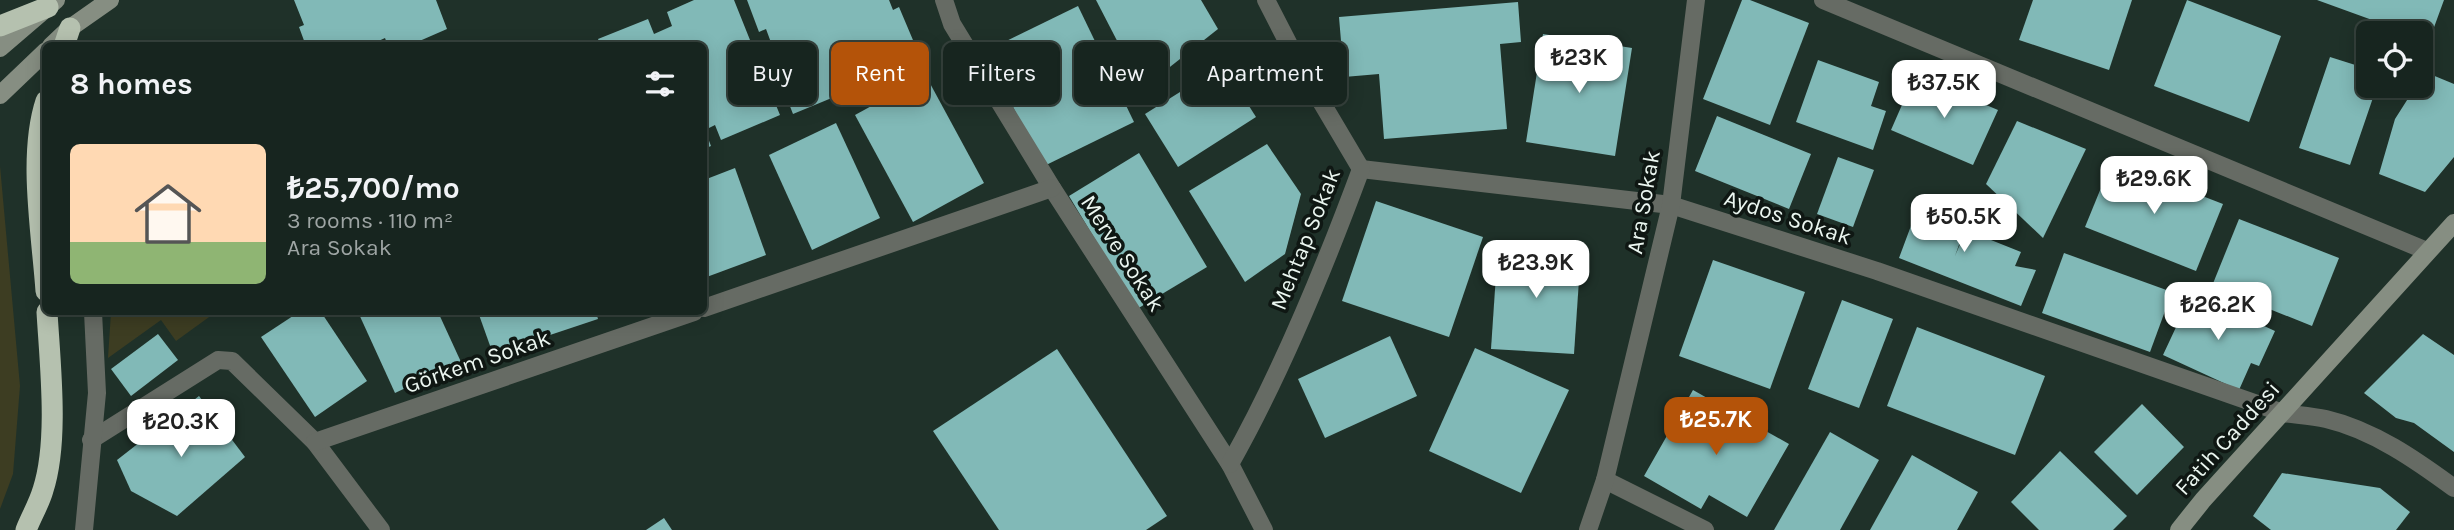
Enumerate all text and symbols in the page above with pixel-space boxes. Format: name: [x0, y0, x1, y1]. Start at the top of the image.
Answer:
map controls: [2356, 21, 2433, 98]
button: locate: [2356, 21, 2433, 98]
pin: ₺23K: [1538, 36, 1620, 95]
chip: Buy: [728, 42, 817, 105]
chip: Rent: [831, 42, 929, 105]
chip: Filters: [943, 42, 1060, 105]
chip: New: [1074, 42, 1168, 105]
chip: Apartment: [1182, 42, 1347, 105]
text: ₺23K: [1551, 44, 1607, 71]
pin: ₺37.5K: [1887, 60, 2001, 120]
icon: filters: [641, 65, 679, 103]
text: 8 homes: [70, 66, 193, 102]
text: ₺37.5K: [1908, 69, 1980, 96]
street label: Ara Sokak: [1621, 148, 1666, 256]
pin: ₺29.6K: [2097, 156, 2211, 216]
street label: Mehtap Sokak: [1265, 164, 1346, 314]
text: ₺29.6K: [2116, 165, 2192, 192]
text: ₺25,700/mo: [287, 170, 460, 206]
icon: home: [126, 172, 210, 256]
street label: Aydos Sokak: [1721, 184, 1855, 251]
street label: Merve Sokak: [1075, 190, 1170, 317]
pin: ₺50.5K: [1907, 194, 2021, 254]
text: ₺50.5K: [1927, 203, 2001, 230]
text: 3 rooms · 110 m²: [287, 207, 453, 234]
text: Ara Sokak: [287, 234, 392, 261]
pin: ₺23.9K: [1479, 240, 1593, 300]
text: ₺23.9K: [1498, 249, 1574, 276]
pin: ₺26.2K: [2161, 282, 2275, 342]
text: ₺26.2K: [2181, 291, 2255, 318]
street label: Görkem Sokak: [401, 324, 554, 399]
street label: Fatih Caddesi: [2169, 376, 2286, 501]
pin: ₺25.7K: [1659, 398, 1773, 457]
pin: ₺20.3K: [124, 400, 238, 459]
text: ₺25.7K: [1680, 406, 1752, 433]
text: ₺20.3K: [143, 408, 219, 435]

